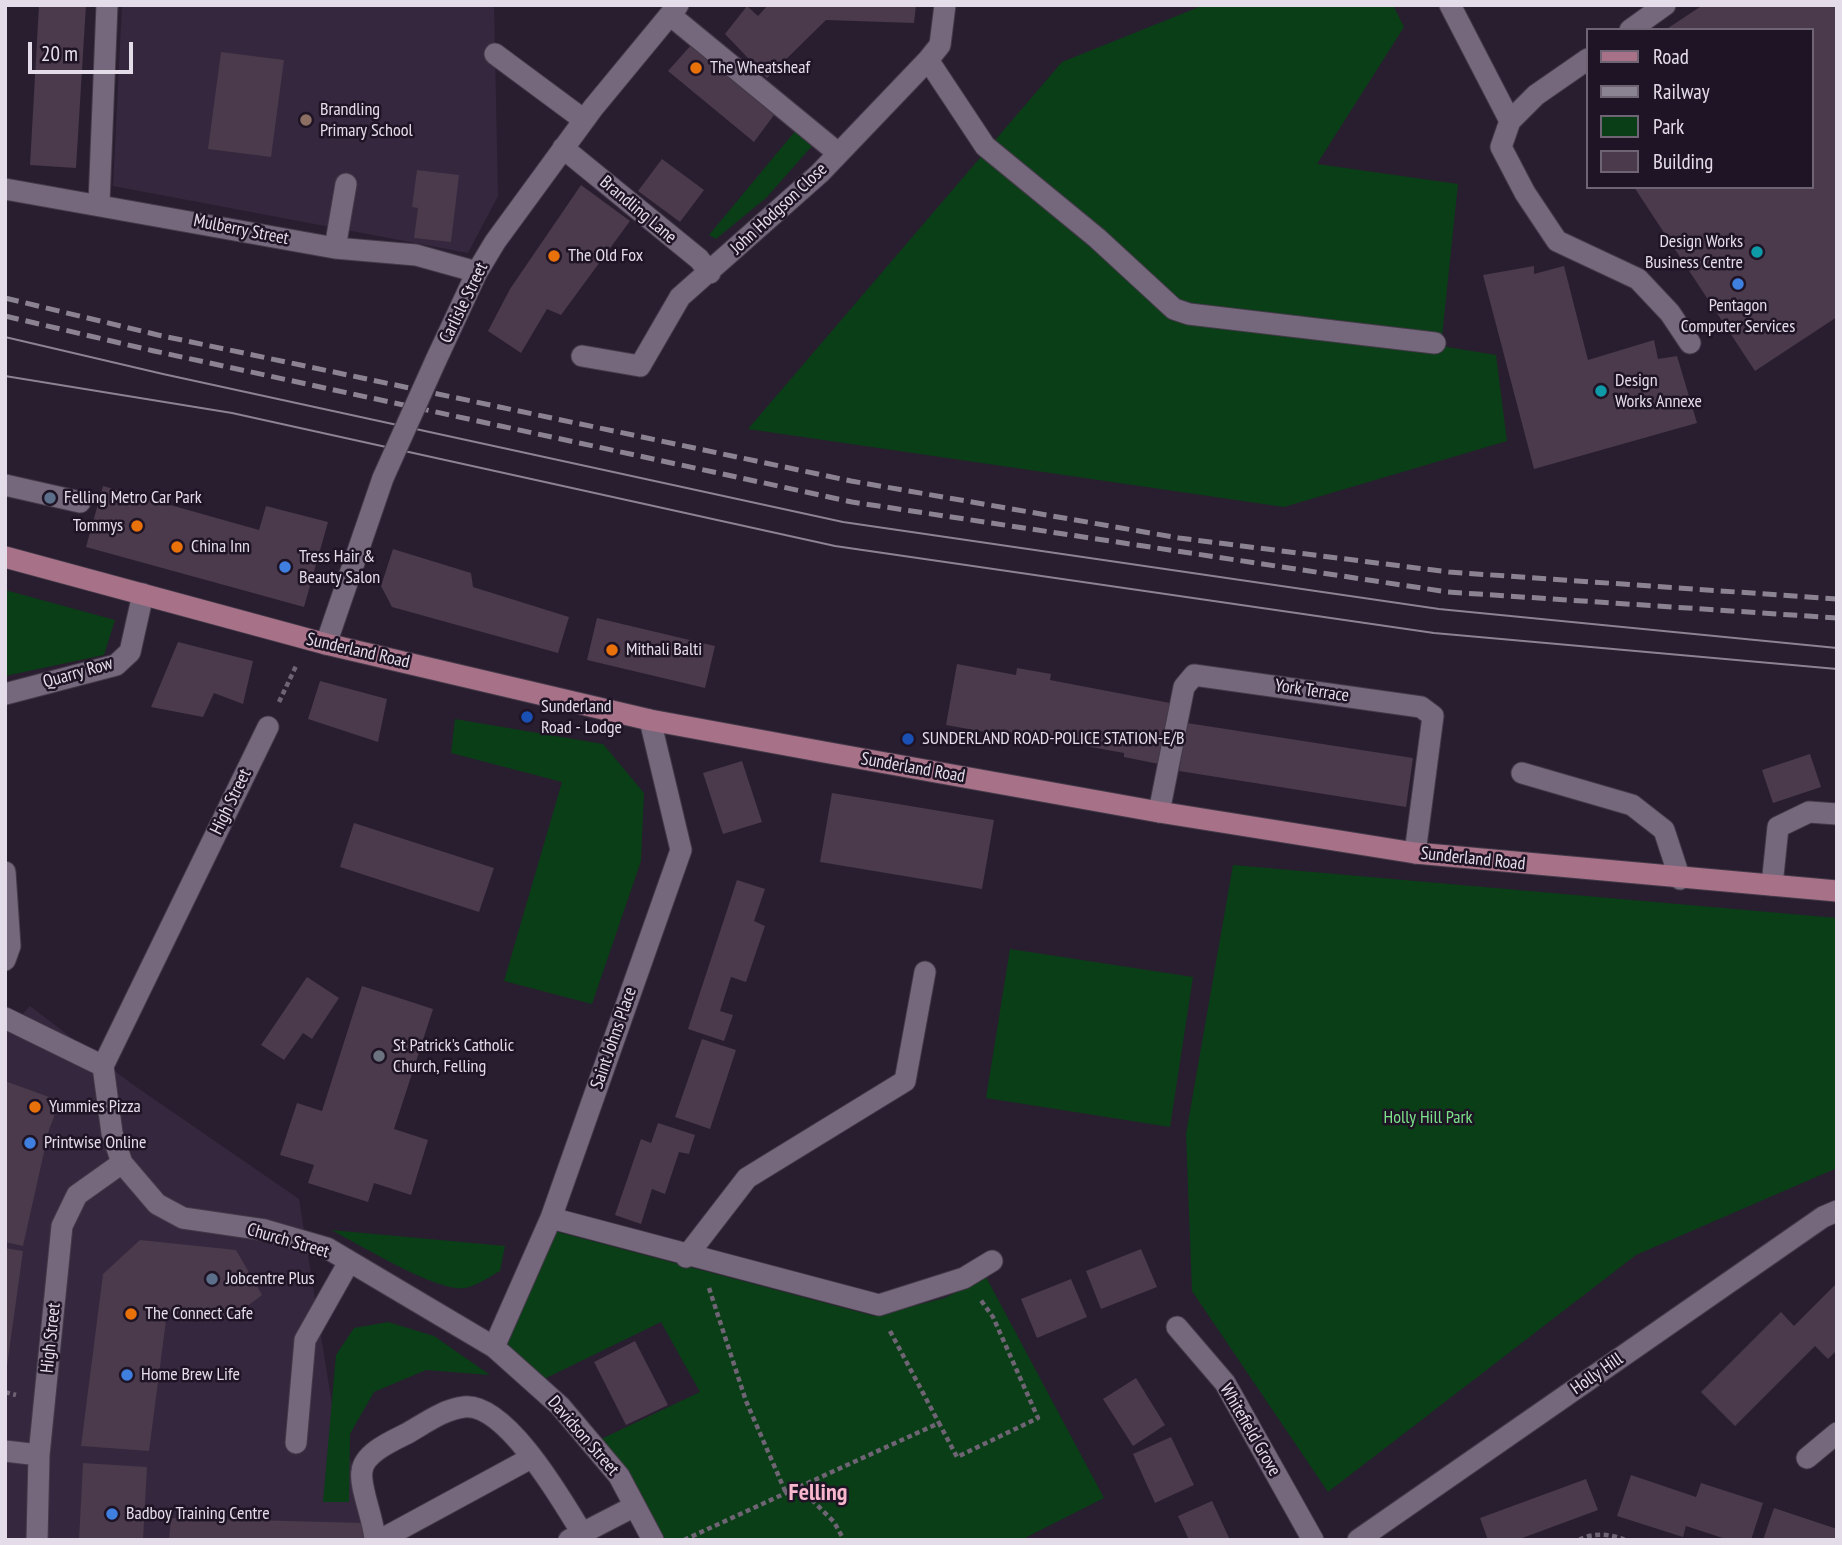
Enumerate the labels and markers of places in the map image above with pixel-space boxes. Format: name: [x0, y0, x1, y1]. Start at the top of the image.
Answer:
place label: The Wheatsheaf: [710, 57, 810, 79]
marker: The Wheatsheaf: [688, 60, 704, 76]
place label: Brandling Primary School: [320, 99, 413, 142]
marker: Brandling Primary School: [298, 112, 314, 128]
place label: Design Works Business Centre: [1645, 231, 1743, 274]
marker: Design Works Business Centre: [1749, 244, 1765, 260]
place label: The Old Fox: [568, 245, 643, 267]
marker: The Old Fox: [546, 248, 562, 264]
marker: Pentagon Computer Services: [1730, 276, 1746, 292]
place label: Pentagon Computer Services: [1681, 295, 1795, 338]
place label: Design Works Annexe: [1615, 370, 1702, 412]
marker: Design Works Annexe: [1593, 383, 1609, 399]
place label: Felling Metro Car Park: [64, 487, 202, 509]
marker: Felling Metro Car Park: [42, 490, 58, 506]
place label: Tommys: [73, 515, 123, 537]
marker: Tommys: [129, 518, 145, 534]
place label: China Inn: [191, 536, 250, 558]
marker: China Inn: [169, 539, 185, 555]
place label: Tress Hair & Beauty Salon: [299, 546, 380, 588]
marker: Tress Hair & Beauty Salon: [277, 559, 293, 575]
place label: Mithali Balti: [626, 639, 702, 661]
marker: Mithali Balti: [604, 642, 620, 658]
place label: Sunderland Road - Lodge: [541, 696, 622, 738]
marker: Sunderland Road - Lodge: [519, 709, 535, 725]
place label: SUNDERLAND ROAD-POLICE STATION-E/B: [922, 728, 1185, 750]
marker: SUNDERLAND ROAD-POLICE STATION-E/B: [900, 731, 916, 747]
place label: St Patrick's Catholic Church, Felling: [393, 1035, 514, 1078]
marker: St Patrick's Catholic Church, Felling: [371, 1048, 387, 1064]
place label: Yummies Pizza: [49, 1096, 141, 1118]
marker: Yummies Pizza: [27, 1099, 43, 1115]
place label: Printwise Online: [44, 1132, 146, 1154]
marker: Printwise Online: [22, 1135, 38, 1151]
place label: Jobcentre Plus: [226, 1268, 315, 1290]
marker: Jobcentre Plus: [204, 1271, 220, 1287]
place label: The Connect Cafe: [145, 1303, 253, 1325]
marker: The Connect Cafe: [123, 1306, 139, 1322]
place label: Home Brew Life: [141, 1364, 240, 1386]
marker: Home Brew Life: [119, 1367, 135, 1383]
place label: Badboy Training Centre: [126, 1503, 270, 1525]
marker: Badboy Training Centre: [104, 1506, 120, 1522]

